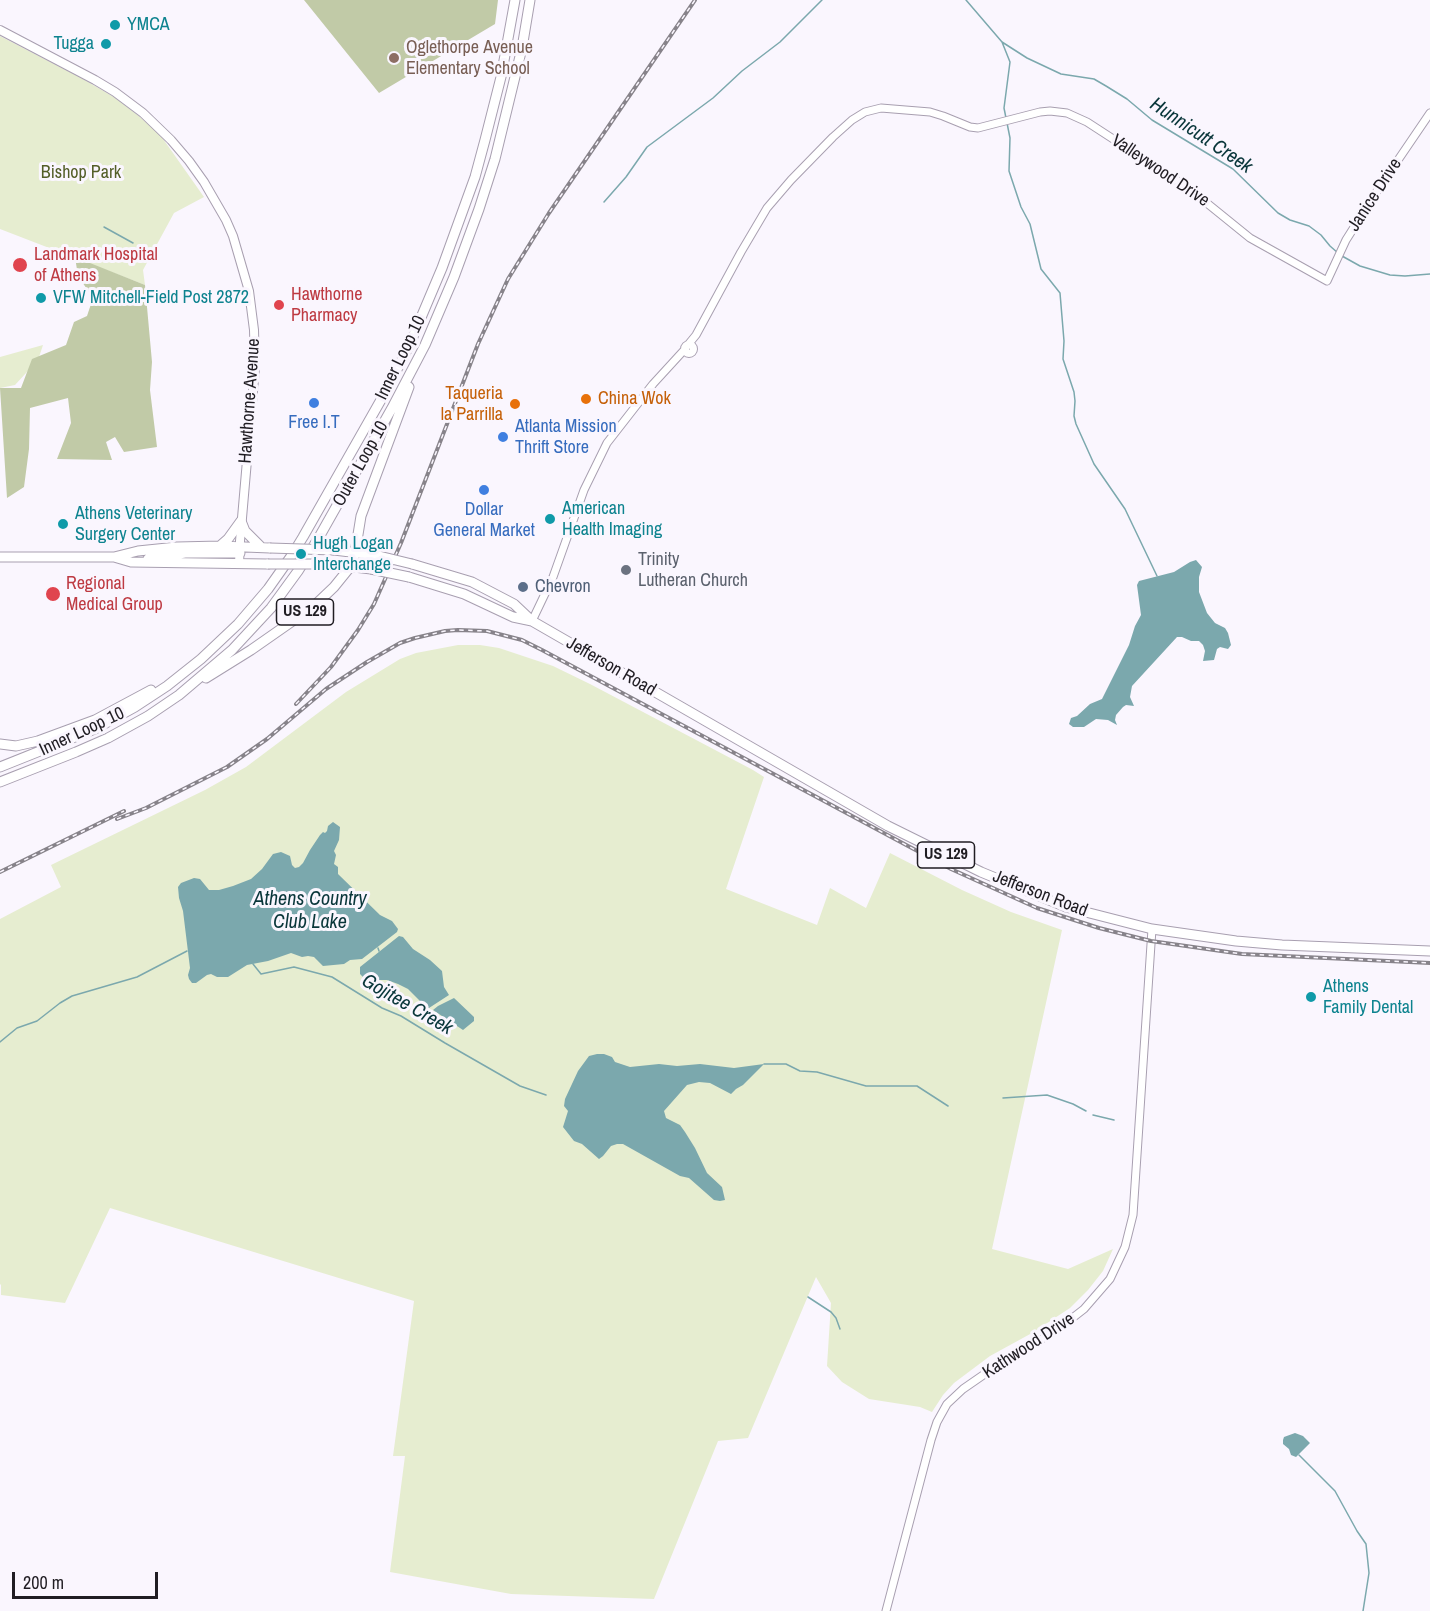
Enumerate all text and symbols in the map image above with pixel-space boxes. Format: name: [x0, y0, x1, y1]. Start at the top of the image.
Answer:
place label: YMCA: [127, 14, 170, 36]
marker: YMCA: [108, 18, 122, 32]
place label: Tugga: [53, 33, 94, 55]
marker: Tugga: [99, 37, 113, 51]
place label: Oglethorpe Avenue Elementary School: [406, 37, 533, 80]
marker: Oglethorpe Avenue Elementary School: [387, 51, 401, 65]
water label: Hunnicutt Creek: [1145, 93, 1257, 179]
street label: Valleywood Drive: [1107, 130, 1213, 212]
street label: Janice Drive: [1343, 154, 1407, 236]
park label: Bishop Park: [41, 162, 121, 184]
place label: Landmark Hospital of Athens: [34, 244, 158, 286]
marker: Landmark Hospital of Athens: [11, 256, 29, 274]
place label: Hawthorne Pharmacy: [291, 284, 362, 326]
place label: VFW Mitchell-Field Post 2872: [53, 287, 249, 309]
marker: VFW Mitchell-Field Post 2872: [34, 291, 48, 305]
marker: Hawthorne Pharmacy: [272, 298, 286, 312]
street label: Inner Loop 10: [371, 312, 431, 404]
street label: Hawthorne Avenue: [235, 338, 265, 464]
place label: Taqueria la Parrilla: [441, 383, 503, 426]
place label: China Wok: [598, 388, 671, 410]
marker: China Wok: [579, 392, 593, 406]
marker: Free I.T: [307, 396, 321, 410]
marker: Taqueria la Parrilla: [508, 397, 522, 411]
place label: Free I.T: [288, 412, 340, 434]
place label: Atlanta Mission Thrift Store: [515, 416, 617, 458]
street label: Outer Loop 10: [329, 417, 393, 511]
marker: Atlanta Mission Thrift Store: [496, 430, 510, 444]
marker: Dollar General Market: [477, 483, 491, 497]
place label: American Health Imaging: [562, 498, 662, 540]
place label: Dollar General Market: [433, 499, 535, 542]
place label: Athens Veterinary Surgery Center: [75, 503, 192, 546]
marker: American Health Imaging: [543, 512, 557, 526]
marker: Athens Veterinary Surgery Center: [56, 517, 70, 531]
place label: Hugh Logan Interchange: [313, 533, 393, 576]
marker: Hugh Logan Interchange: [294, 547, 308, 561]
place label: Trinity Lutheran Church: [638, 549, 748, 592]
marker: Trinity Lutheran Church: [619, 563, 633, 577]
place label: Regional Medical Group: [66, 573, 163, 616]
place label: Chevron: [535, 576, 591, 598]
marker: Chevron: [516, 580, 530, 594]
marker: Regional Medical Group: [44, 585, 62, 603]
road number: US 129: [276, 599, 334, 625]
street label: Jefferson Road: [562, 633, 660, 701]
street label: Inner Loop 10: [36, 703, 128, 761]
road number: US 129: [918, 842, 974, 868]
street label: Jefferson Road: [990, 866, 1090, 922]
water label: Athens Country Club Lake: [253, 888, 367, 935]
water label: Gojitee Creek: [357, 969, 457, 1041]
place label: Athens Family Dental: [1323, 976, 1413, 1018]
marker: Athens Family Dental: [1304, 990, 1318, 1004]
street label: Kathwood Drive: [979, 1308, 1079, 1384]
scale bar: [15, 1560, 160, 1598]
text: 200 m: [23, 1570, 64, 1595]

